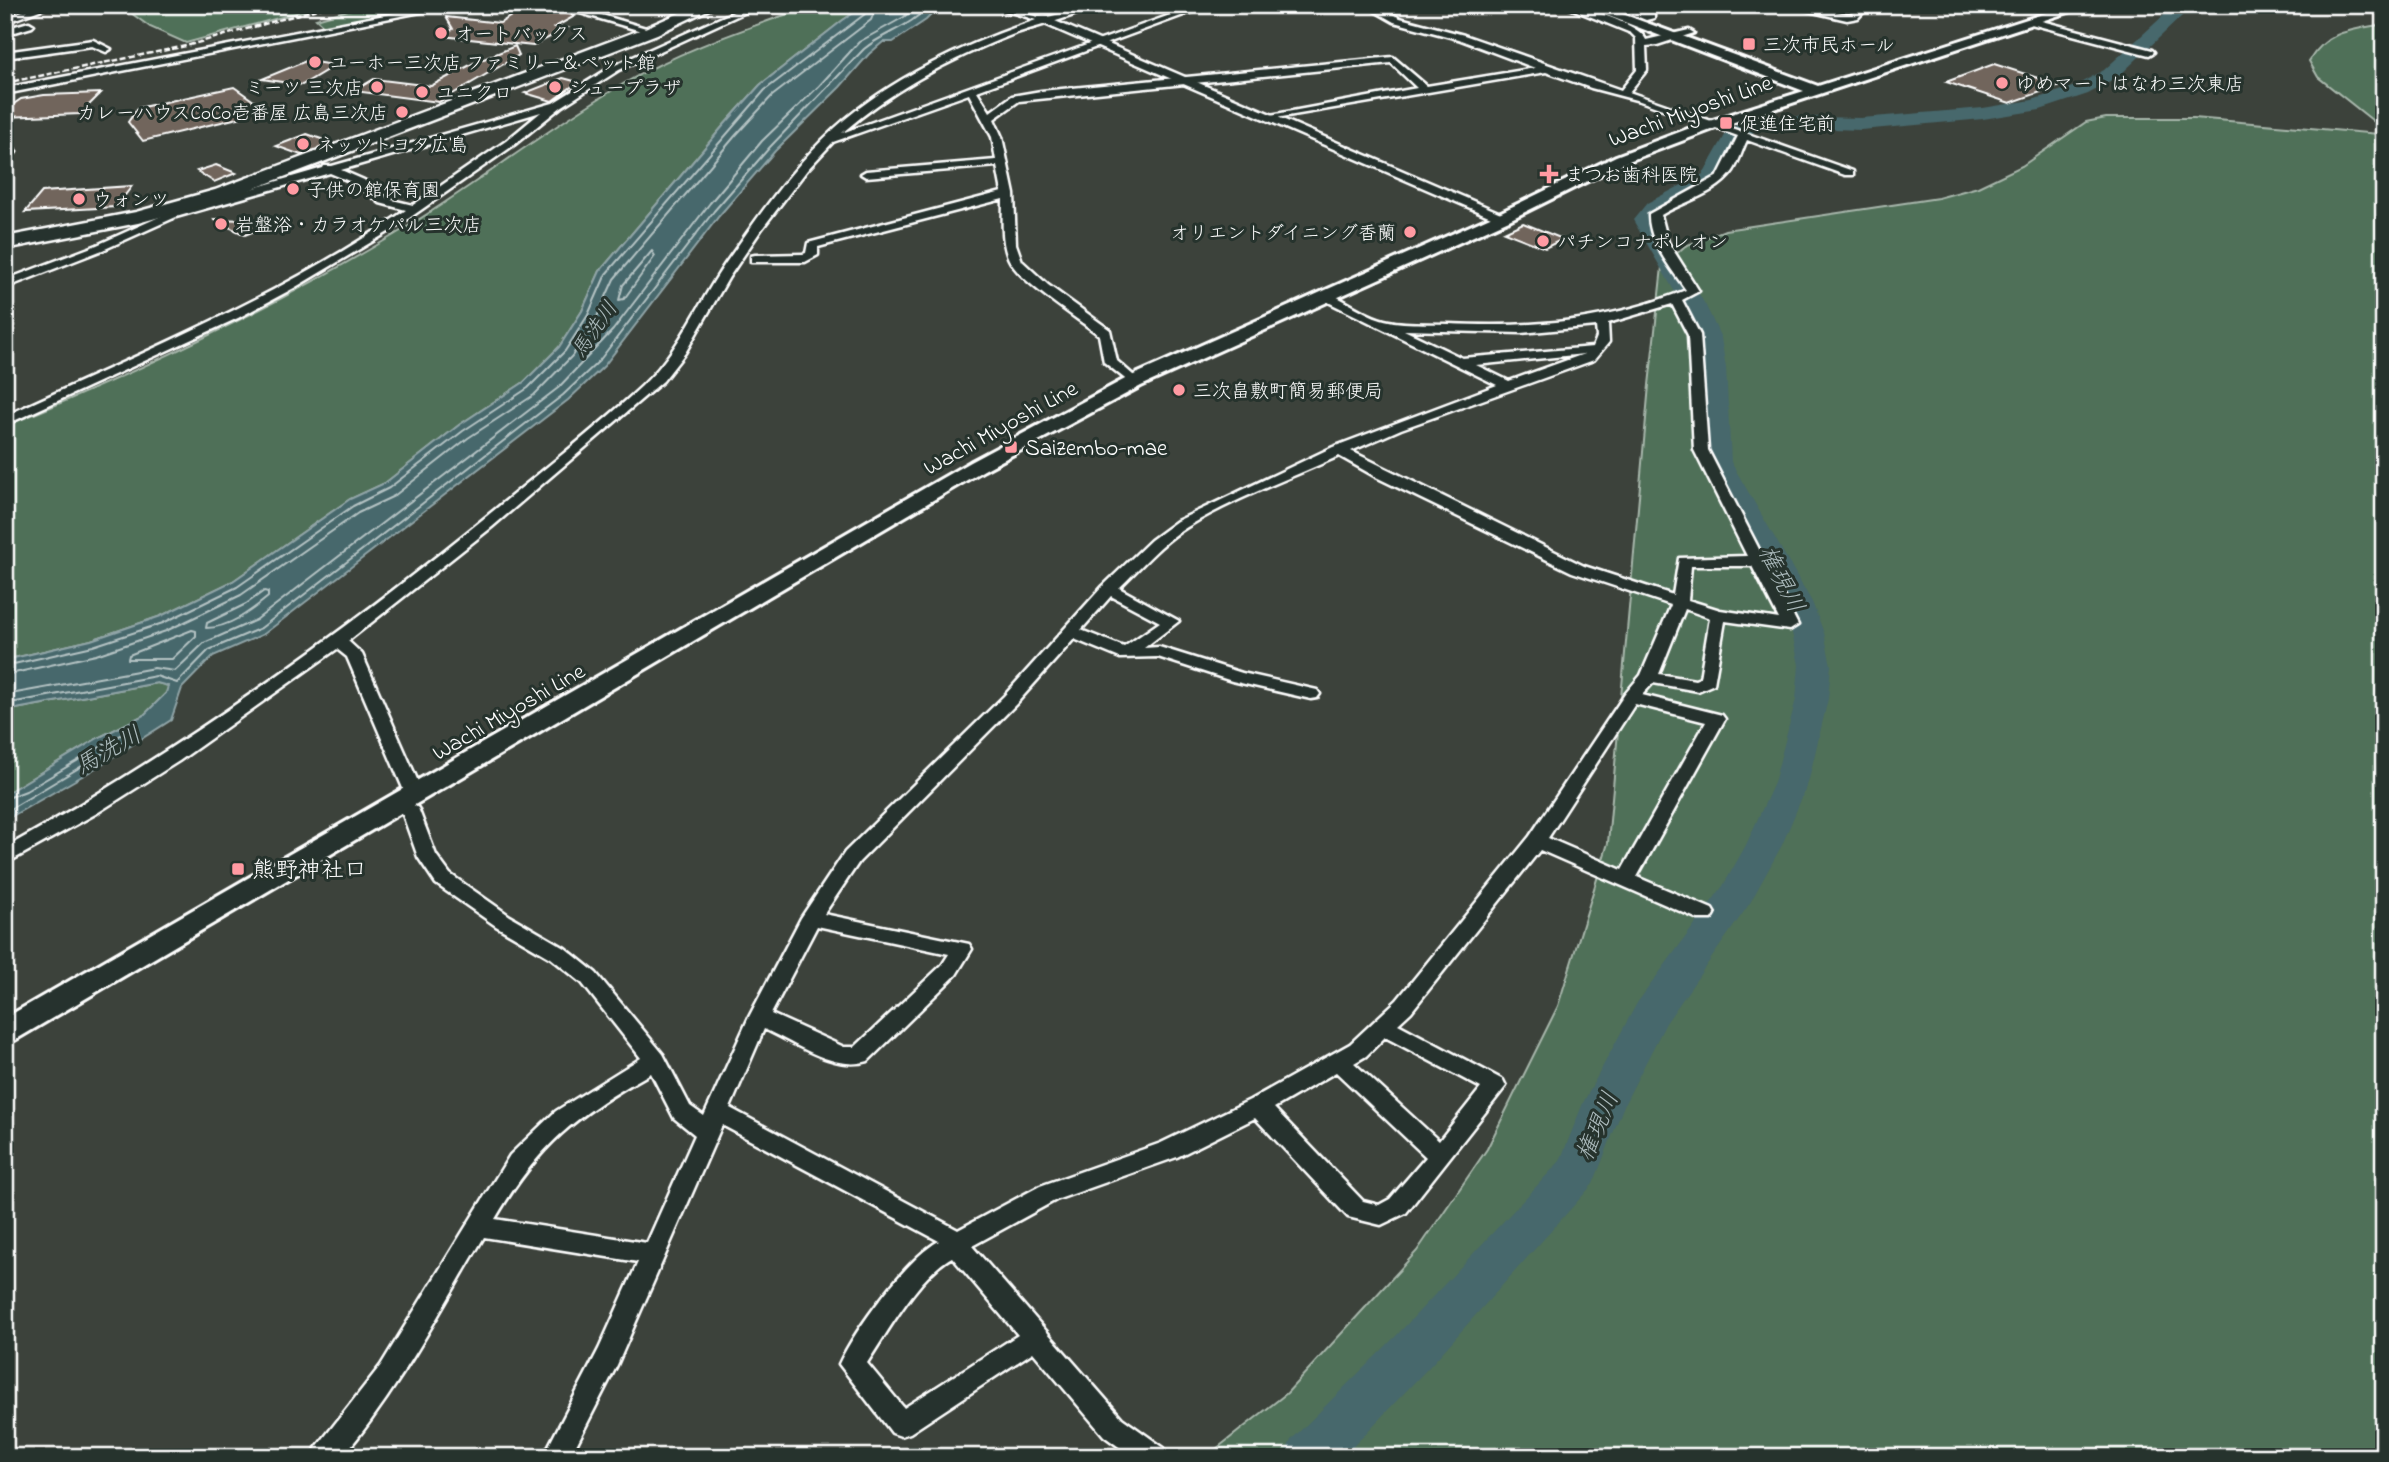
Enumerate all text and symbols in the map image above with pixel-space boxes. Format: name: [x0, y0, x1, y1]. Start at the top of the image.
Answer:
place label: オートバックス: [455, 22, 588, 49]
marker: オートバックス: [433, 25, 449, 41]
place label: 三次市民ホール: [1763, 33, 1895, 60]
marker: 三次市民ホール: [1741, 36, 1757, 52]
place label: ユーホー三次店 ファミリー＆ペット館: [329, 51, 656, 78]
marker: ユーホー三次店 ファミリー＆ペット館: [307, 54, 323, 70]
street label: Wachi Miyoshi Line: [1605, 67, 1778, 159]
place label: ゆめマートはなわ三次東店: [2016, 72, 2244, 99]
marker: ゆめマートはなわ三次東店: [1994, 75, 2010, 91]
place label: ミーツ 三次店: [245, 76, 363, 103]
place label: シュープラザ: [569, 76, 681, 103]
marker: ミーツ 三次店: [369, 79, 385, 95]
marker: シュープラザ: [547, 79, 563, 95]
place label: ユニクロ: [436, 81, 512, 108]
marker: ユニクロ: [414, 84, 430, 100]
place label: カレーハウスCoCo壱番屋 広島三次店: [77, 101, 388, 128]
marker: カレーハウスCoCo壱番屋 広島三次店: [394, 104, 410, 120]
place label: 促進住宅前: [1740, 112, 1835, 139]
marker: 促進住宅前: [1718, 115, 1734, 131]
place label: ネッツトヨタ広島: [317, 133, 468, 160]
marker: ネッツトヨタ広島: [295, 136, 311, 152]
place label: まつお歯科医院: [1565, 163, 1698, 190]
marker: まつお歯科医院: [1539, 164, 1559, 184]
place label: 子供の館保育園: [307, 178, 440, 205]
marker: 子供の館保育園: [285, 181, 301, 197]
place label: ウォンツ: [93, 188, 169, 215]
marker: ウォンツ: [71, 191, 87, 207]
place label: 岩盤浴・カラオケパル三次店: [235, 213, 482, 240]
marker: 岩盤浴・カラオケパル三次店: [213, 216, 229, 232]
place label: オリエントダイニング香蘭: [1170, 221, 1396, 248]
marker: オリエントダイニング香蘭: [1402, 224, 1418, 240]
place label: パチンコナポレオン: [1557, 230, 1728, 257]
marker: パチンコナポレオン: [1535, 233, 1551, 249]
water label: 馬洗川: [565, 296, 626, 365]
street label: Wachi Miyoshi Line: [918, 373, 1086, 487]
place label: 三次畠敷町簡易郵便局: [1193, 379, 1383, 406]
marker: 三次畠敷町簡易郵便局: [1171, 382, 1187, 398]
place label: Saizembo-mae: [1025, 433, 1168, 466]
marker: Saizembo-mae: [1003, 439, 1019, 455]
water label: 権現川: [1748, 540, 1812, 620]
street label: Wachi Miyoshi Line: [427, 656, 593, 772]
water label: 馬洗川: [69, 719, 149, 785]
place label: 熊野神社口: [252, 855, 367, 888]
marker: 熊野神社口: [230, 861, 246, 877]
water label: 権現川: [1569, 1087, 1629, 1167]

